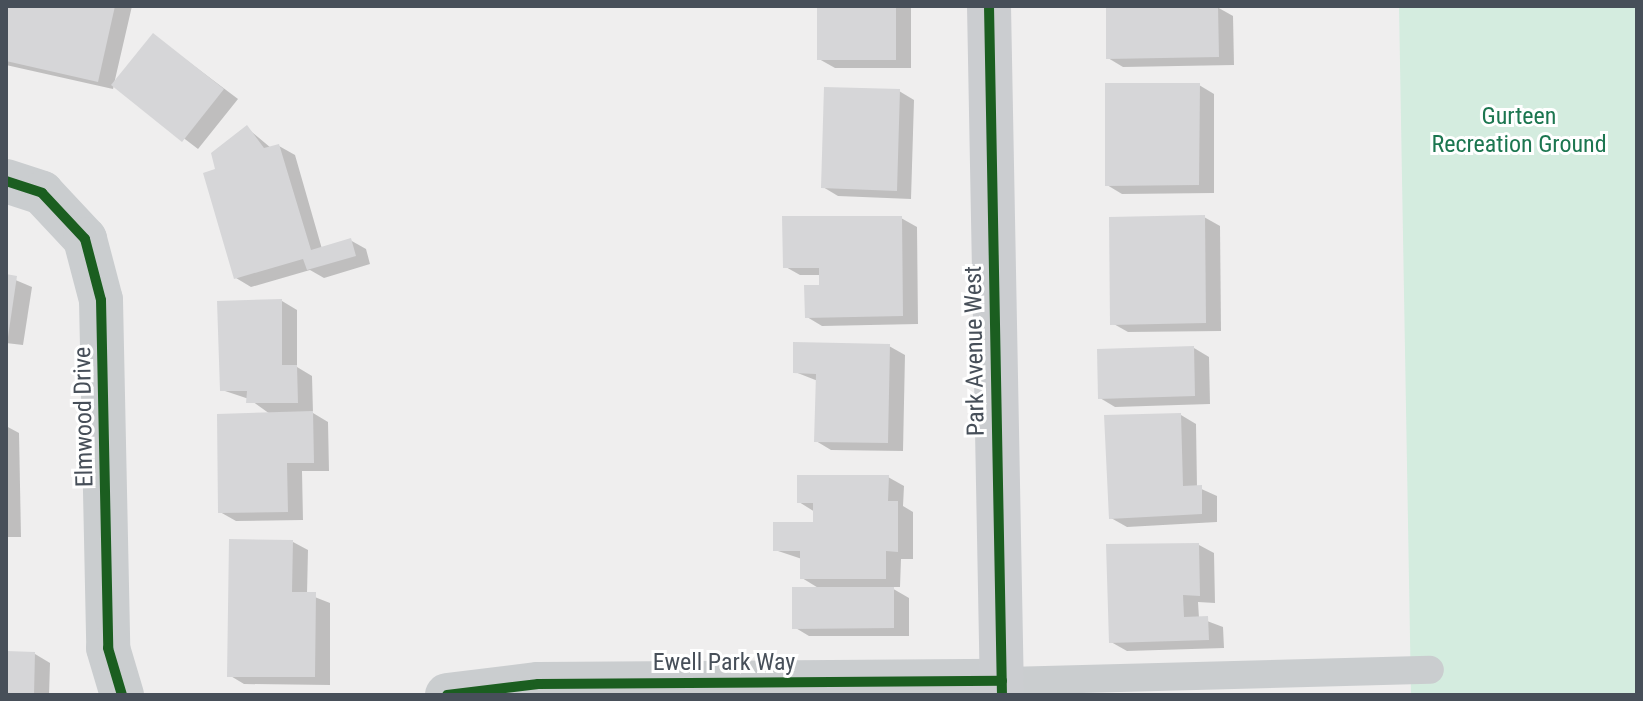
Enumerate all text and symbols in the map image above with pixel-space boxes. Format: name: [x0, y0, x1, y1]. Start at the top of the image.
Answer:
park label: Gurteen Recreation Ground: [1431, 103, 1607, 159]
street label: Park Avenue West: [959, 266, 991, 436]
street label: Elmwood Drive: [68, 347, 100, 487]
street label: Ewell Park Way: [653, 649, 795, 677]

